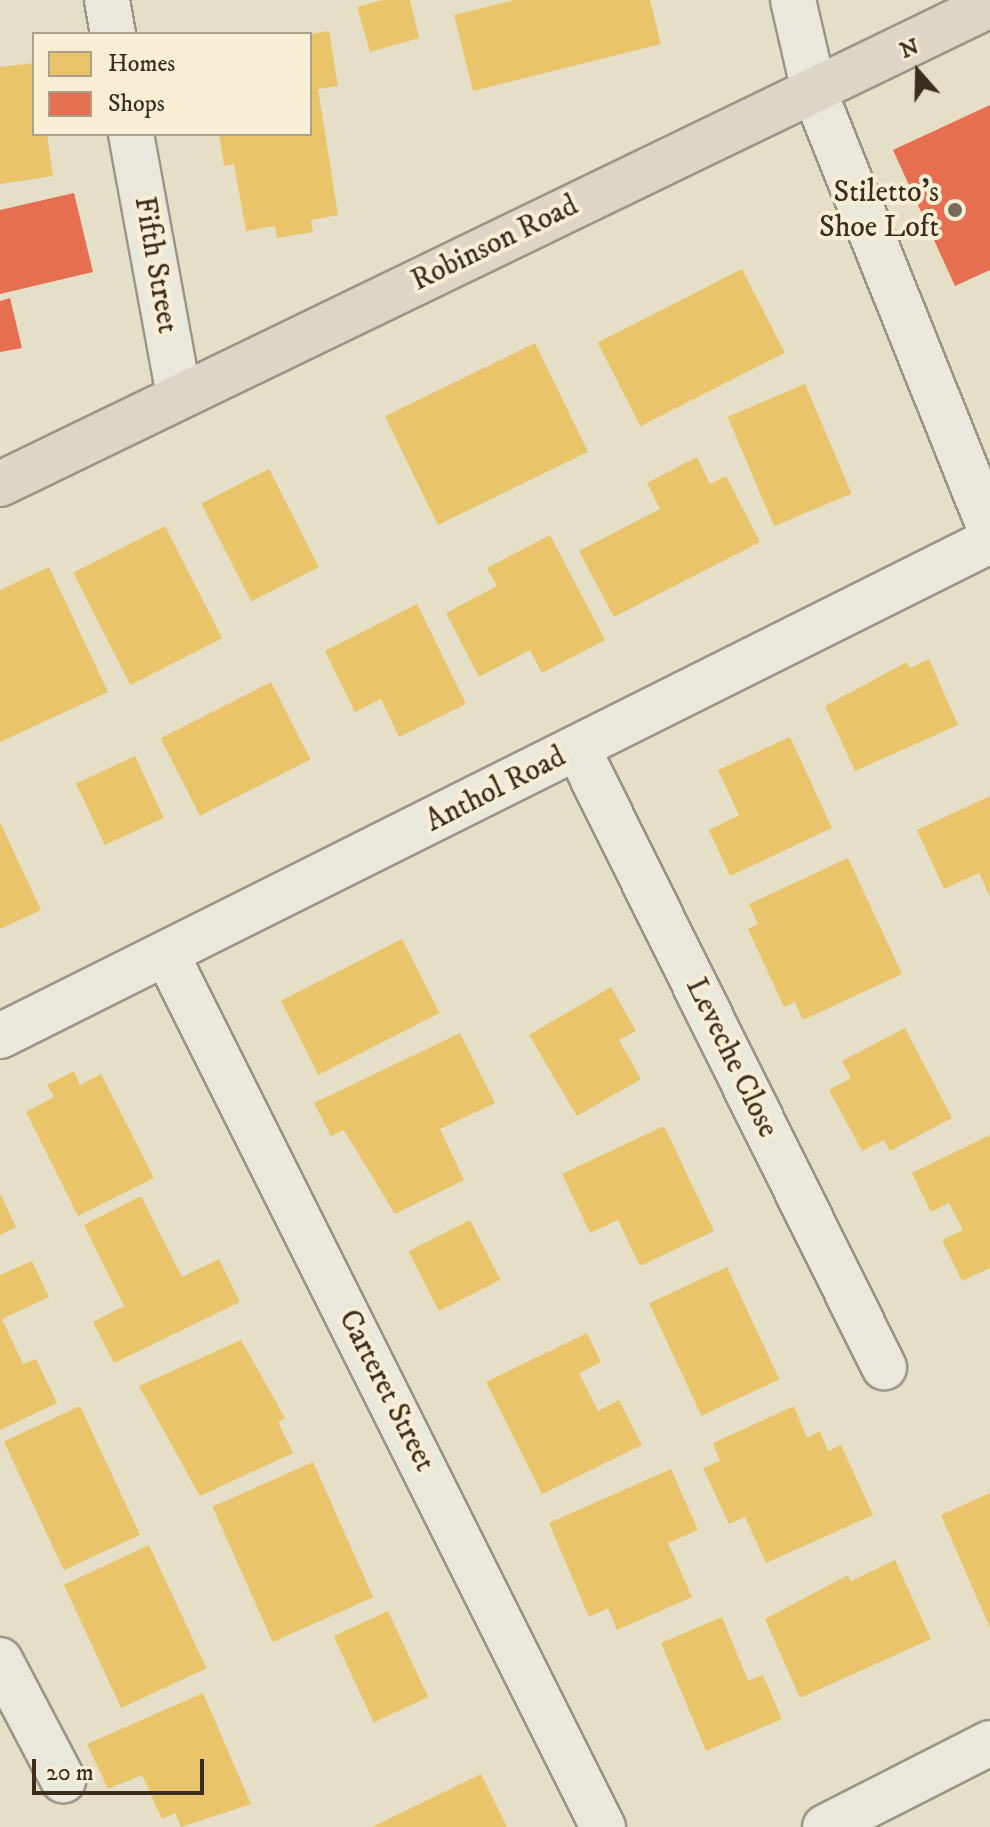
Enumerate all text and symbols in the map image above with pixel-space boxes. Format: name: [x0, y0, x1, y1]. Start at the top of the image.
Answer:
legend: [32, 32, 312, 136]
north arrow: [878, 32, 958, 112]
text: N: [897, 33, 923, 65]
text: Homes: [108, 49, 175, 79]
text: Shops: [108, 89, 165, 119]
place label: Stiletto's Shoe Loft: [819, 175, 939, 246]
street label: Robinson Road: [406, 188, 584, 300]
street label: Fifth Street: [125, 194, 185, 336]
marker: Stiletto's Shoe Loft: [946, 201, 964, 219]
street label: Anthol Road: [420, 739, 572, 841]
street label: Leveche Close: [677, 972, 785, 1144]
street label: Carteret Street: [330, 1304, 442, 1478]
scale bar: [36, 1743, 208, 1793]
text: 20 m: [46, 1758, 94, 1788]

